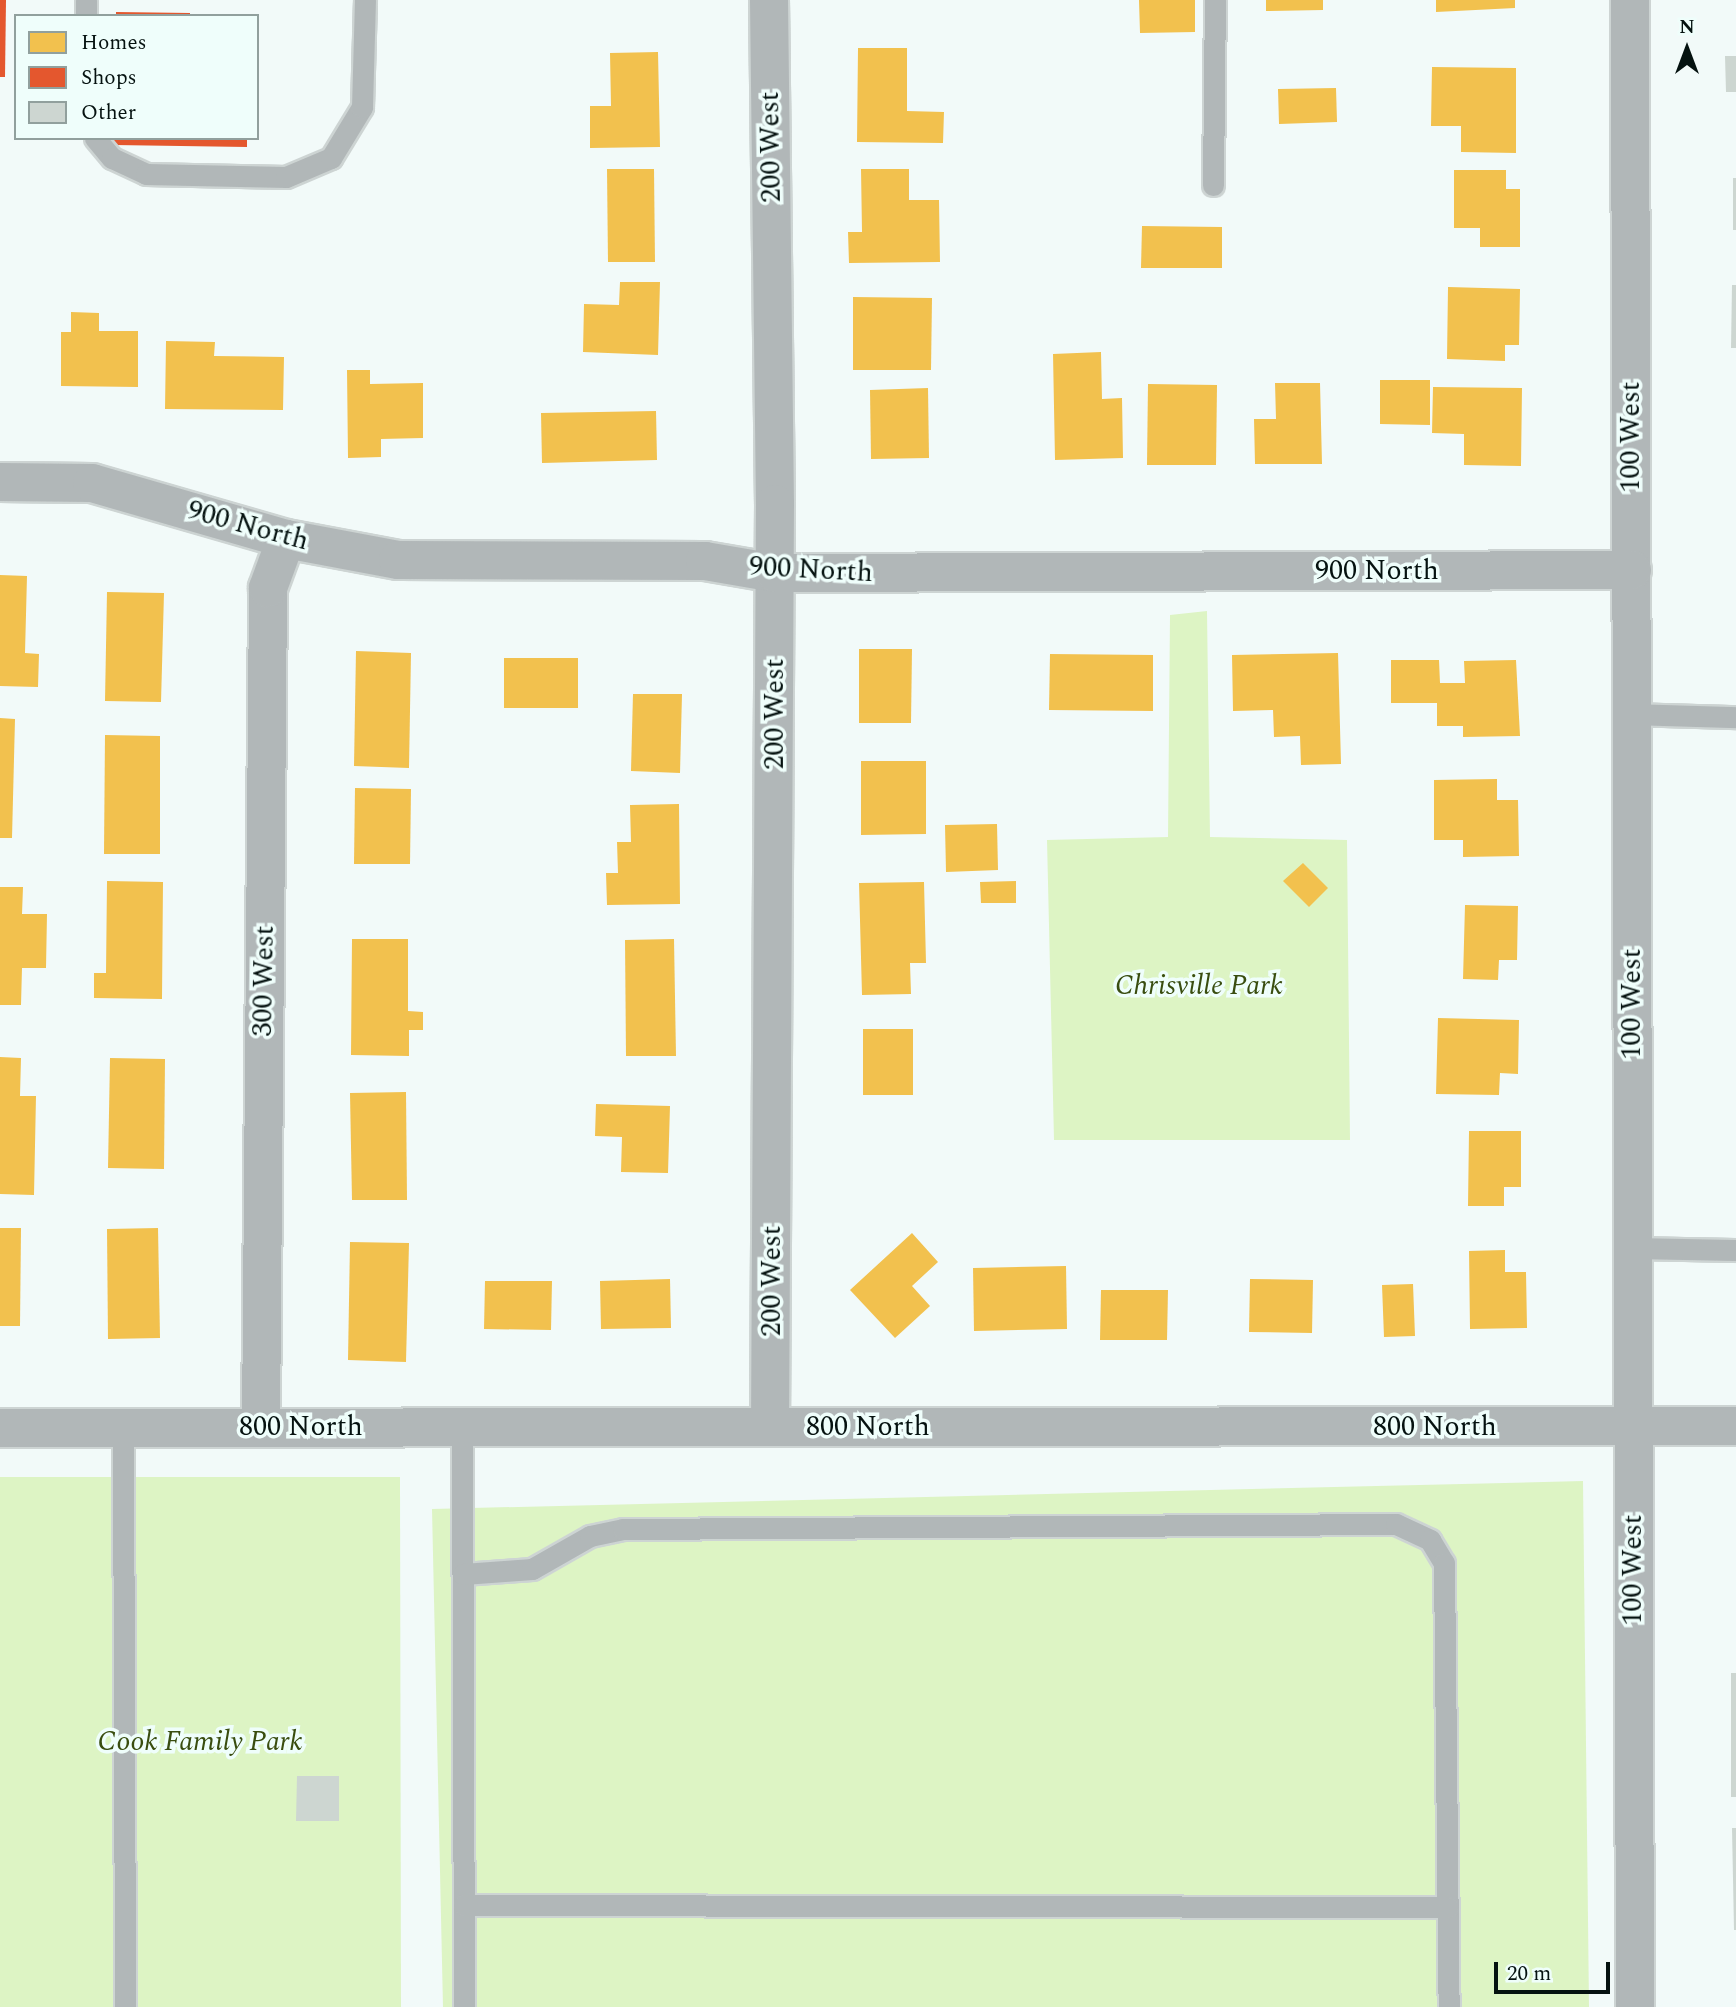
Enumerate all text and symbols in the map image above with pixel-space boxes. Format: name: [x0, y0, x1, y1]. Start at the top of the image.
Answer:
text: N: [1679, 13, 1695, 42]
legend: [14, 14, 259, 140]
north arrow: [1652, 14, 1722, 84]
text: Homes: [81, 27, 147, 59]
text: Shops: [81, 62, 137, 94]
street label: 200 West: [753, 91, 789, 203]
text: Other: [81, 97, 136, 129]
street label: 100 West: [1614, 381, 1648, 493]
street label: 900 North: [184, 494, 312, 558]
street label: 900 North: [748, 550, 874, 590]
street label: 900 North: [1315, 554, 1439, 588]
street label: 200 West: [758, 658, 792, 770]
street label: 300 West: [246, 925, 282, 1037]
street label: 100 West: [1615, 948, 1649, 1060]
park label: Chrisville Park: [1115, 969, 1283, 1003]
street label: 200 West: [755, 1225, 789, 1337]
street label: 800 North: [239, 1410, 363, 1444]
street label: 800 North: [806, 1410, 930, 1444]
street label: 800 North: [1373, 1410, 1497, 1444]
street label: 100 West: [1616, 1514, 1650, 1626]
park label: Cook Family Park: [97, 1725, 303, 1759]
scale bar: [1498, 1948, 1614, 1992]
text: 20 m: [1507, 1958, 1551, 1990]

